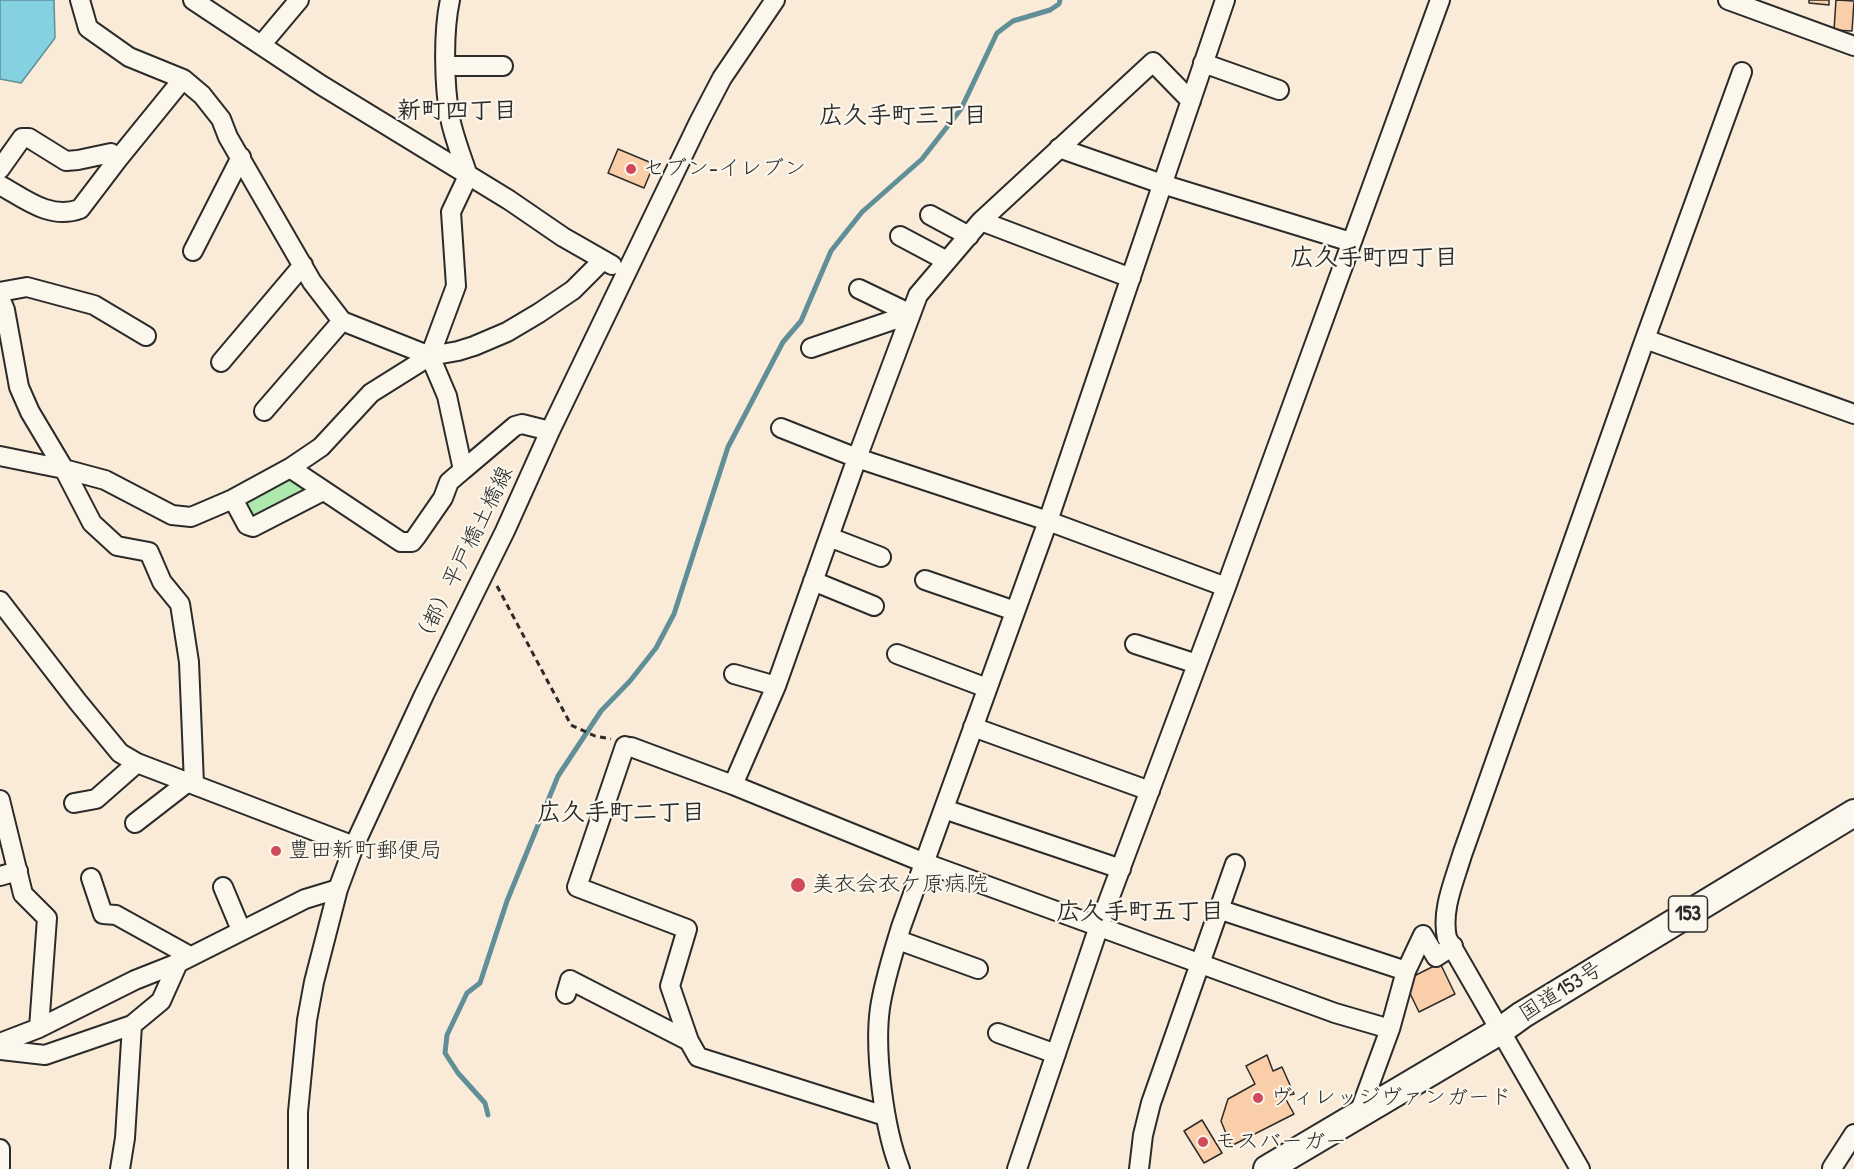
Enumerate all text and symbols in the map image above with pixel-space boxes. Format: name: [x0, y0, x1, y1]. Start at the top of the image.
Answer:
district label: 新町四丁目: [397, 98, 517, 126]
district label: 広久手町三丁目: [819, 103, 987, 131]
place label: セブン-イレブン: [643, 156, 806, 182]
marker: セブン-イレブン: [624, 162, 638, 176]
district label: 広久手町四丁目: [1290, 245, 1458, 273]
street label: （都）平戸橋土橋線: [409, 462, 519, 652]
district label: 広久手町二丁目: [537, 800, 705, 828]
place label: 豊田新町郵便局: [288, 838, 442, 864]
marker: 豊田新町郵便局: [269, 844, 283, 858]
place label: 美衣会衣ケ原病院: [812, 872, 988, 898]
marker: 美衣会衣ケ原病院: [789, 876, 807, 894]
road number: 153: [1668, 896, 1708, 932]
district label: 広久手町五丁目: [1056, 899, 1224, 927]
street label: 国道153号: [1515, 956, 1607, 1028]
place label: ヴィレッジヴァンガード: [1270, 1085, 1512, 1111]
marker: ヴィレッジヴァンガード: [1251, 1091, 1265, 1105]
place label: モスバーガー: [1215, 1129, 1347, 1155]
marker: モスバーガー: [1196, 1135, 1210, 1149]

